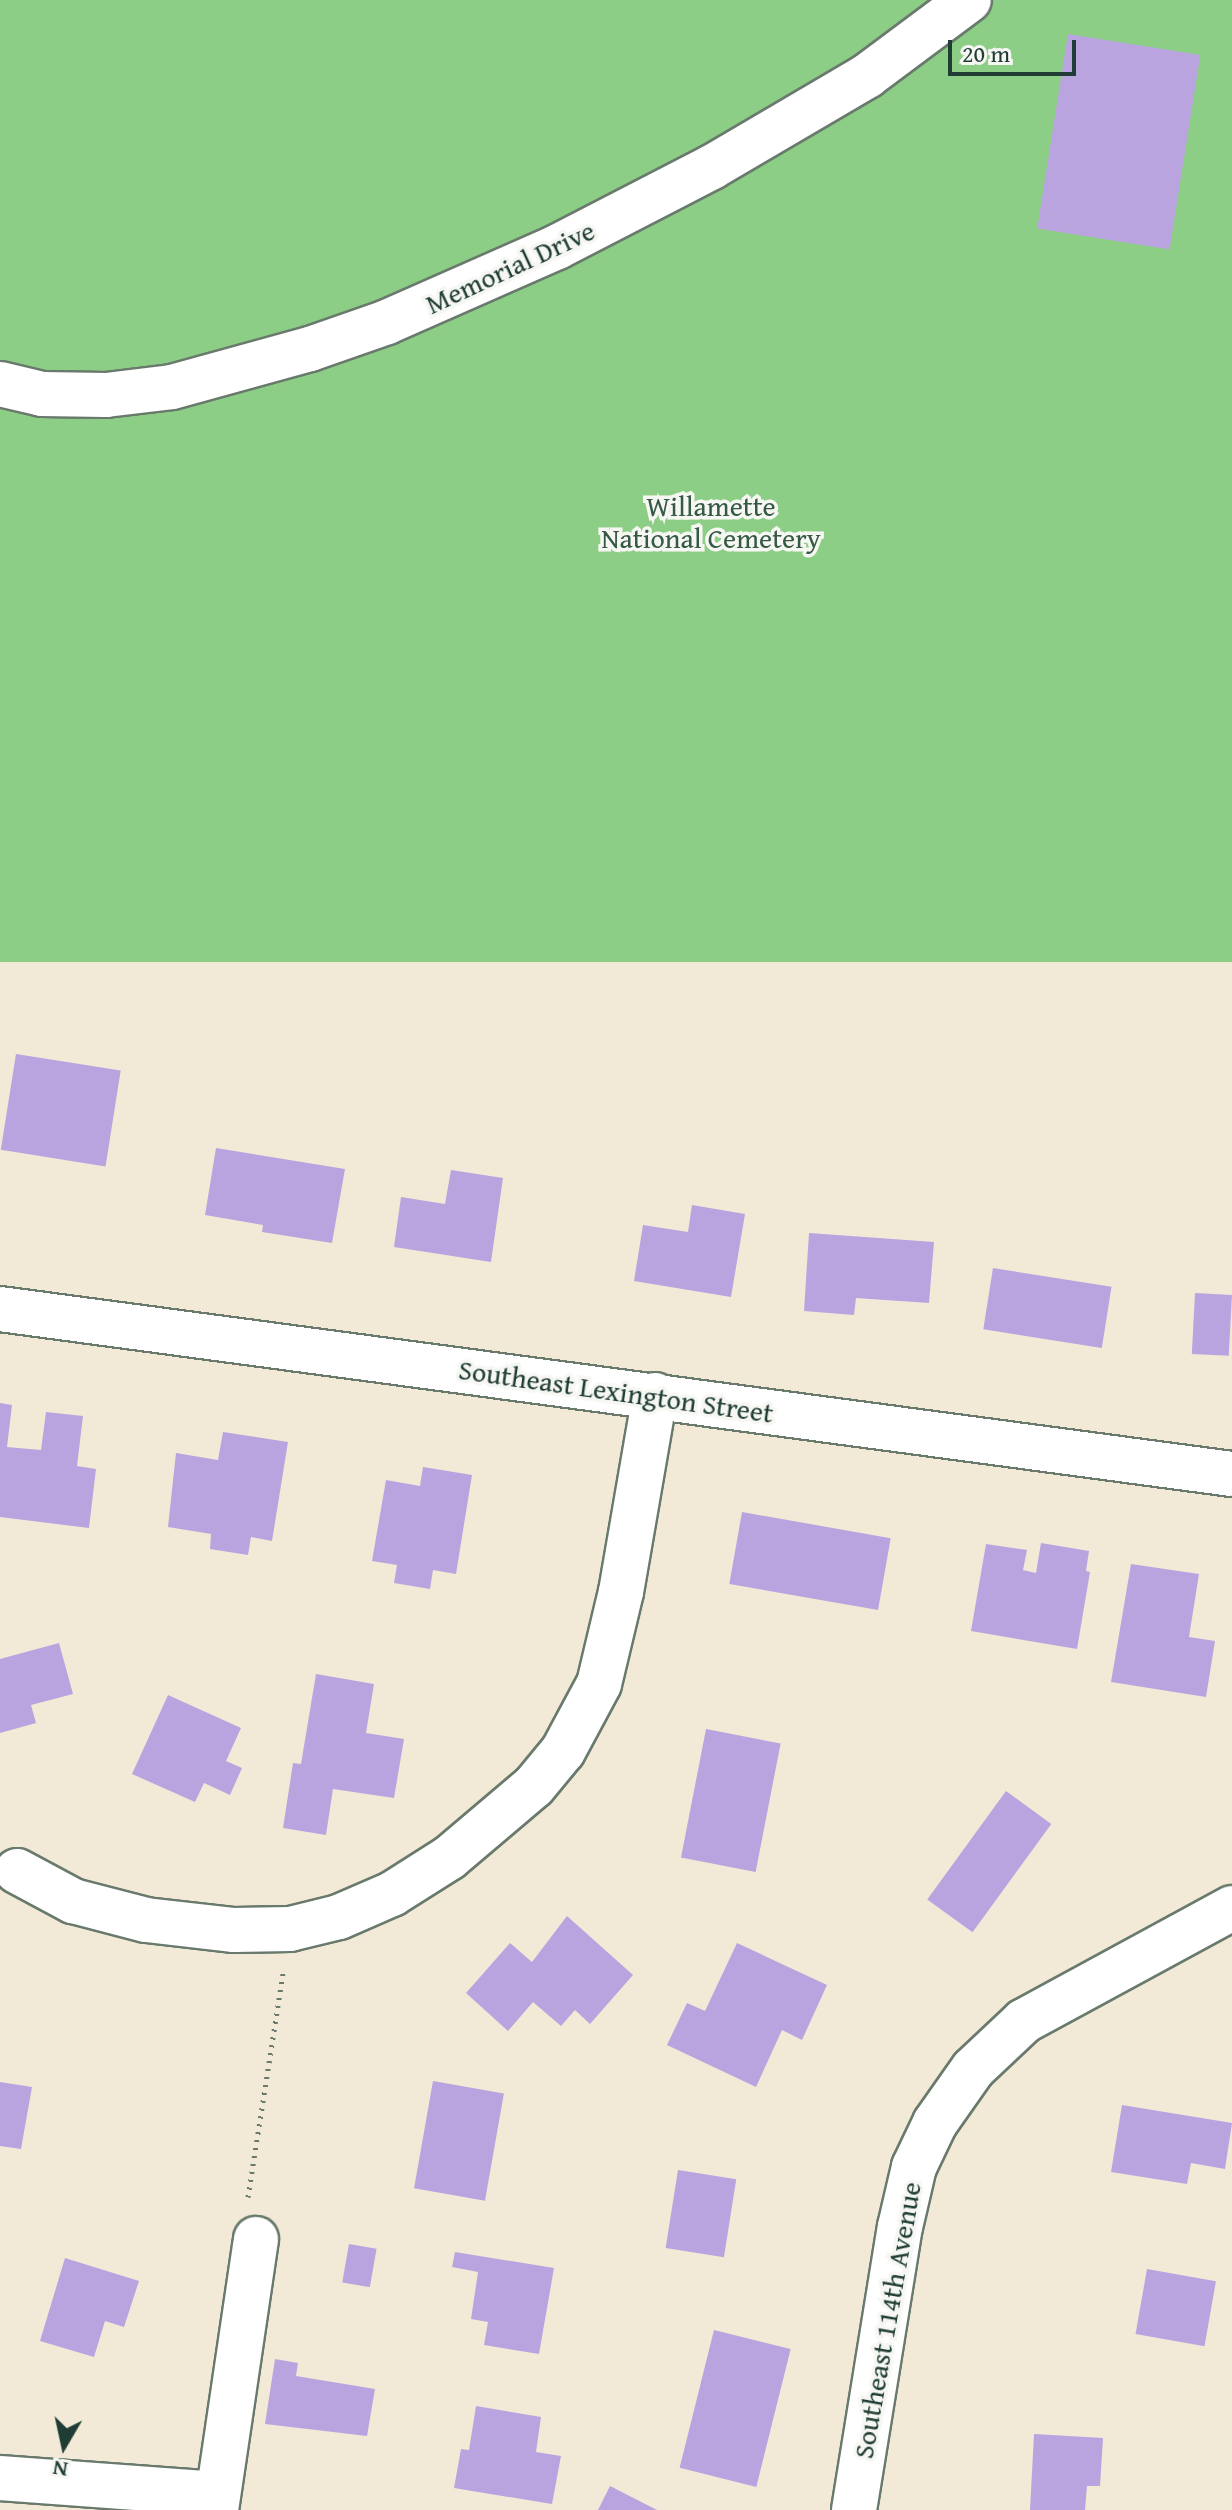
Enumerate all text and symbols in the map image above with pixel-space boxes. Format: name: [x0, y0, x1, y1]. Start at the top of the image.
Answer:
scale bar: [952, 24, 1080, 74]
text: 20 m: [962, 36, 1010, 71]
street label: Memorial Drive: [420, 213, 600, 321]
park label: Willamette National Cemetery: [601, 489, 821, 555]
street label: Southeast Lexington Street: [457, 1352, 775, 1430]
street label: Southeast 114th Avenue: [846, 2179, 928, 2461]
north arrow: [24, 2406, 104, 2486]
text: N: [50, 2453, 70, 2487]

